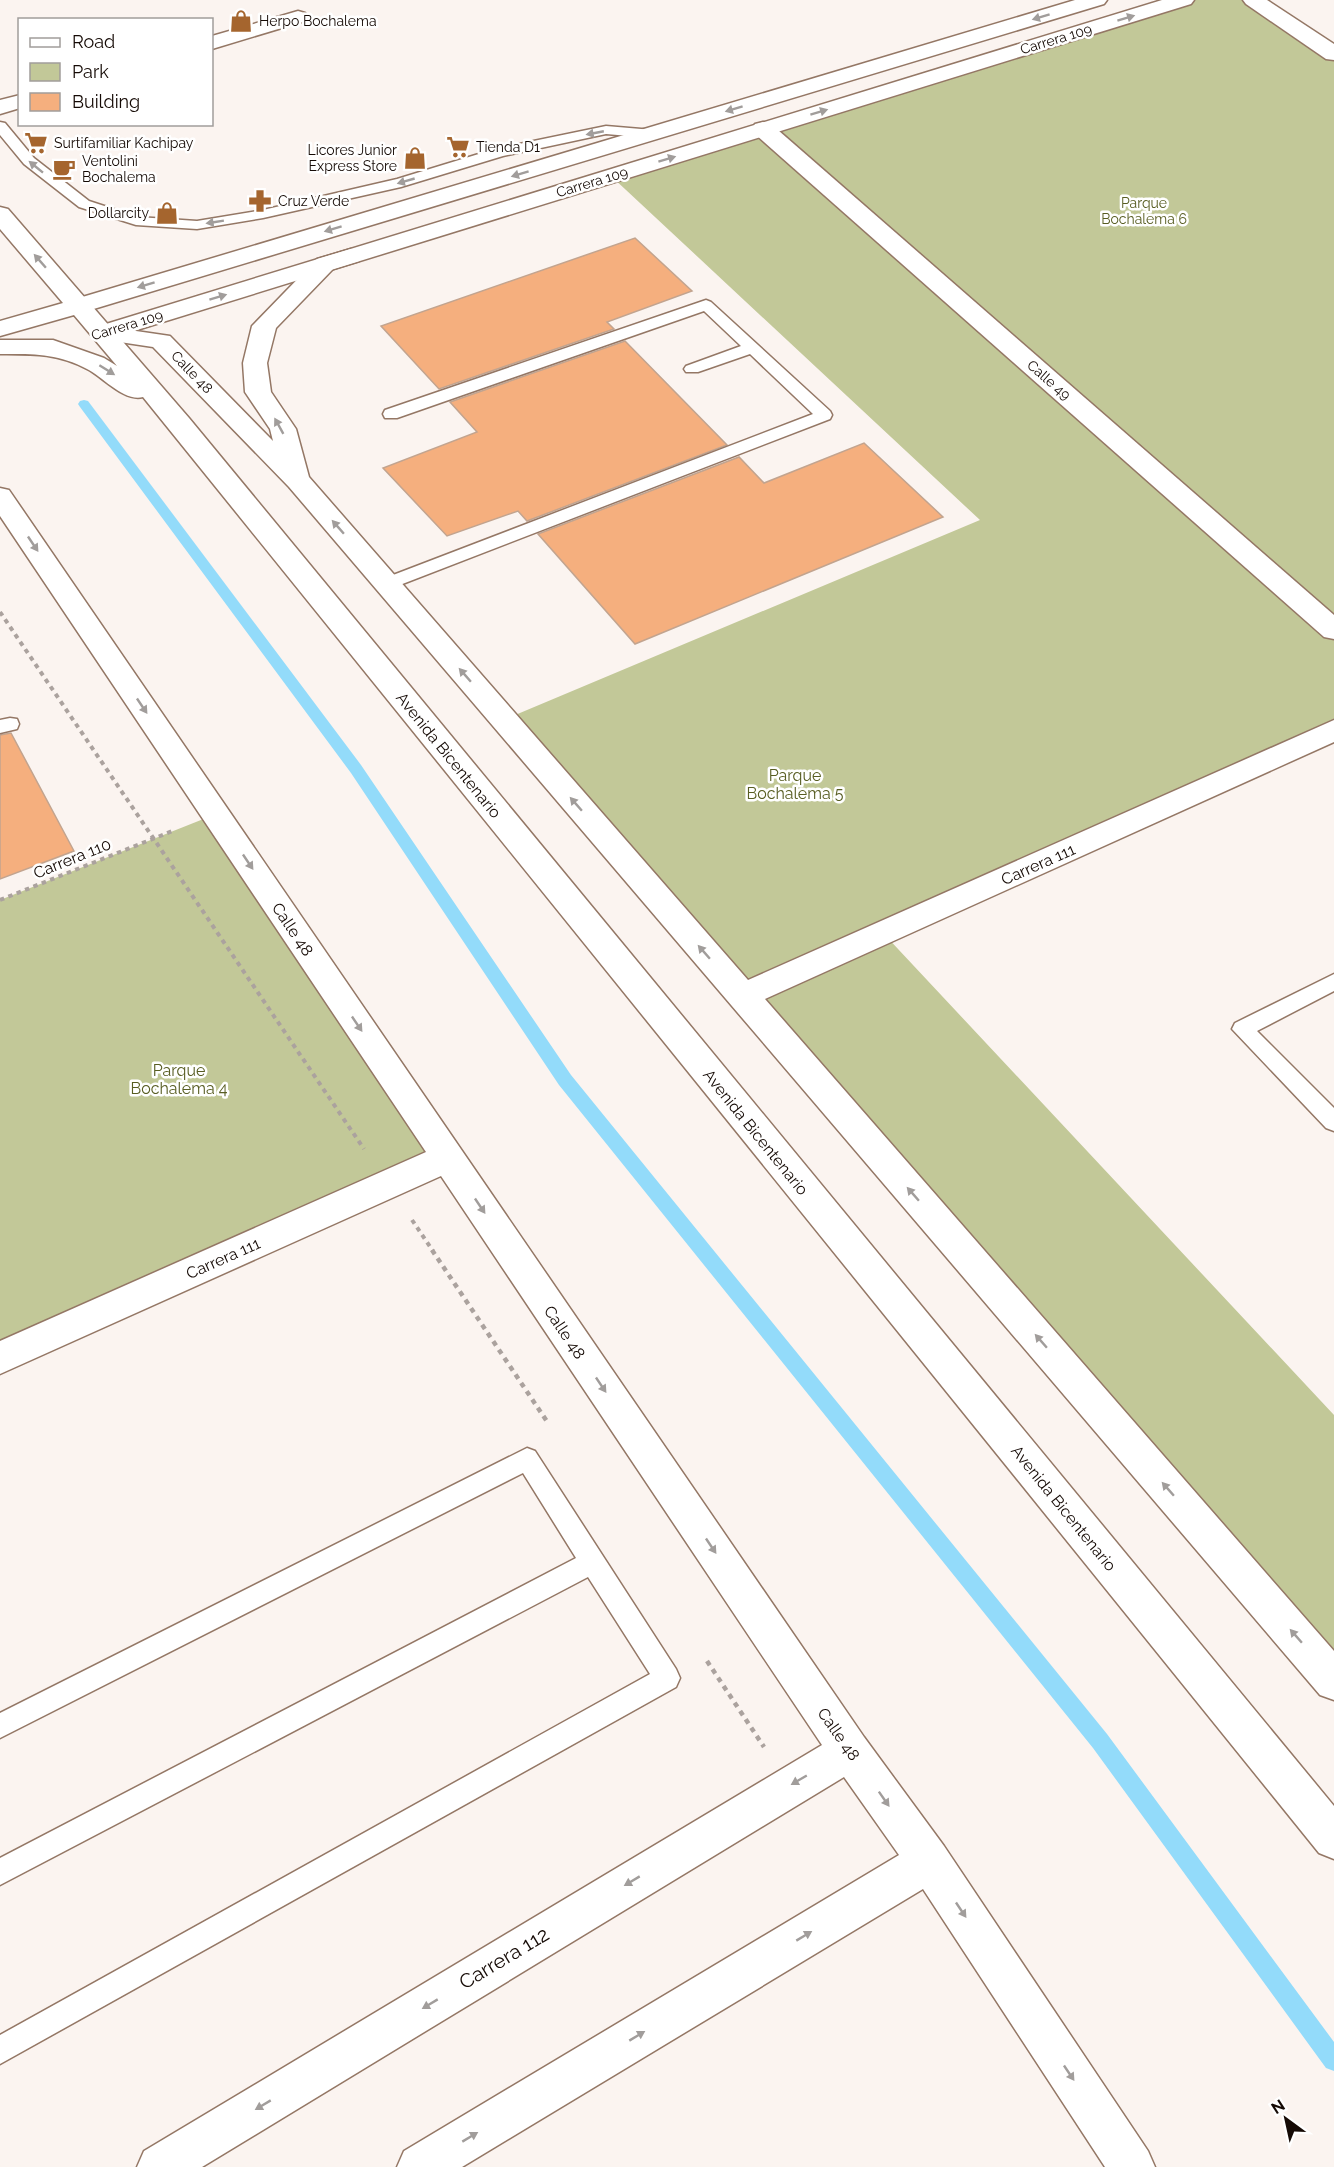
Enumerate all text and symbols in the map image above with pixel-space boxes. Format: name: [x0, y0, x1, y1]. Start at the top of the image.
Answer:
shop icon: Herpo Bochalema: [228, 8, 254, 34]
place label: Herpo Bochalema: [259, 13, 377, 29]
one-way arrow: [1032, 13, 1050, 22]
one-way arrow: [1117, 13, 1135, 22]
legend: [18, 18, 213, 126]
street label: Carrera 109: [1018, 21, 1094, 57]
text: Road: [72, 31, 115, 52]
text: Park: [72, 61, 109, 82]
text: Building: [72, 91, 140, 112]
one-way arrow: [725, 105, 743, 115]
one-way arrow: [810, 107, 828, 116]
one-way arrow: [585, 129, 604, 138]
supermarket icon: Surtifamiliar Kachipay: [23, 130, 49, 156]
supermarket icon: Tienda D1: [445, 134, 471, 160]
place label: Surtifamiliar Kachipay: [54, 135, 194, 151]
place label: Tienda D1: [476, 139, 540, 155]
place label: Licores Junior Express Store: [308, 142, 397, 174]
shop icon: Licores Junior Express Store: [402, 145, 428, 171]
place label: Ventolini Bochalema: [82, 153, 156, 185]
one-way arrow: [658, 154, 676, 163]
cafe icon: Ventolini Bochalema: [51, 156, 77, 182]
one-way arrow: [28, 160, 44, 173]
street label: Carrera 109: [554, 164, 630, 200]
one-way arrow: [511, 170, 529, 179]
one-way arrow: [397, 177, 415, 186]
pharmacy icon: Cruz Verde: [247, 188, 273, 214]
place label: Cruz Verde: [278, 193, 349, 209]
park label: Parque Bochalema 6: [1101, 195, 1187, 227]
shop icon: Dollarcity: [154, 200, 180, 226]
place label: Dollarcity: [88, 205, 149, 221]
one-way arrow: [206, 217, 225, 226]
one-way arrow: [324, 225, 342, 234]
one-way arrow: [34, 254, 47, 269]
one-way arrow: [137, 281, 155, 290]
one-way arrow: [209, 292, 227, 301]
street label: Carrera 109: [89, 307, 165, 343]
street label: Calle 48: [168, 348, 216, 396]
street label: Calle 49: [1024, 357, 1074, 403]
one-way arrow: [98, 365, 115, 376]
one-way arrow: [274, 417, 284, 434]
one-way arrow: [331, 519, 344, 535]
one-way arrow: [27, 536, 39, 552]
one-way arrow: [459, 668, 472, 683]
street label: Avenida Bicentenario: [392, 689, 505, 822]
one-way arrow: [136, 697, 148, 713]
park label: Parque Bochalema 5: [747, 766, 844, 803]
one-way arrow: [569, 797, 583, 812]
street label: Carrera 110: [31, 834, 114, 883]
street label: Carrera 111: [998, 840, 1078, 889]
one-way arrow: [242, 854, 254, 870]
street label: Calle 48: [268, 899, 317, 960]
one-way arrow: [698, 945, 711, 960]
one-way arrow: [351, 1016, 363, 1032]
park label: Parque Bochalema 4: [131, 1061, 228, 1098]
street label: Avenida Bicentenario: [699, 1066, 812, 1199]
one-way arrow: [907, 1187, 920, 1202]
one-way arrow: [474, 1198, 486, 1214]
street label: Carrera 111: [183, 1234, 263, 1283]
street label: Calle 48: [540, 1302, 589, 1363]
one-way arrow: [1034, 1333, 1047, 1349]
one-way arrow: [595, 1377, 606, 1393]
street label: Avenida Bicentenario: [1007, 1442, 1120, 1575]
one-way arrow: [1162, 1482, 1175, 1497]
one-way arrow: [705, 1538, 716, 1554]
one-way arrow: [1290, 1629, 1303, 1644]
street label: Calle 48: [814, 1704, 864, 1764]
one-way arrow: [790, 1775, 807, 1785]
one-way arrow: [878, 1790, 890, 1806]
one-way arrow: [624, 1875, 640, 1886]
one-way arrow: [955, 1902, 966, 1918]
street label: Carrera 112: [455, 1922, 553, 1994]
one-way arrow: [796, 1931, 812, 1942]
one-way arrow: [422, 1998, 438, 2009]
one-way arrow: [629, 2031, 645, 2042]
one-way arrow: [1063, 2064, 1075, 2080]
north arrow: [1256, 2089, 1316, 2149]
text: N: [1268, 2096, 1288, 2118]
one-way arrow: [255, 2099, 271, 2110]
one-way arrow: [462, 2131, 478, 2142]

